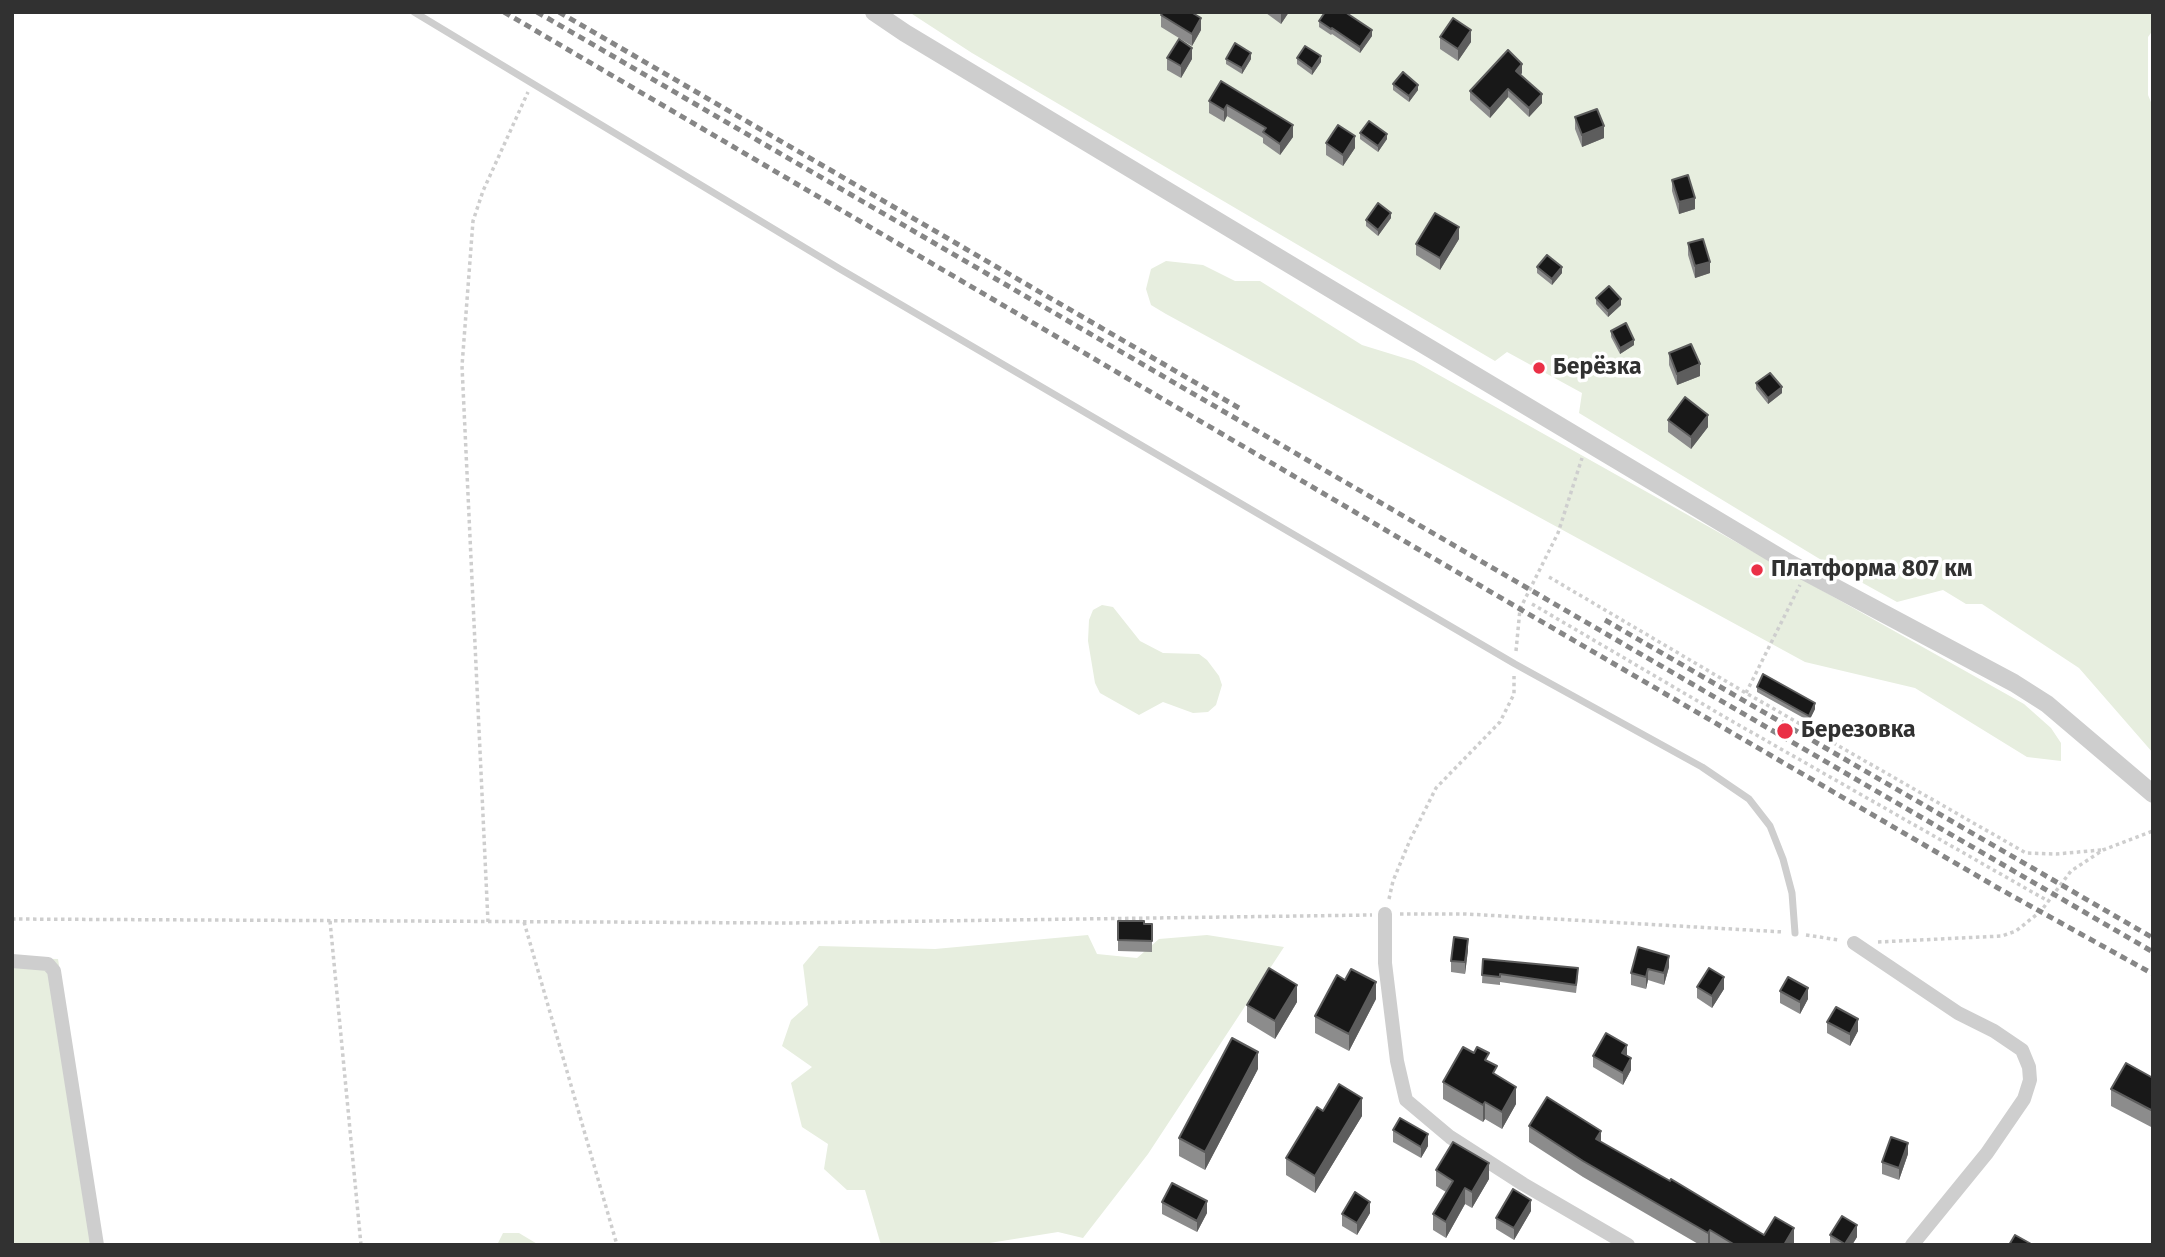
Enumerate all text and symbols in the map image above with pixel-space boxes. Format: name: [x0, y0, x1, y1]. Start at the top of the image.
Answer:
place label: Берёзка: [1553, 354, 1642, 382]
marker: Берёзка: [1531, 360, 1547, 376]
place label: Платформа 807 км: [1771, 556, 1972, 584]
marker: Платформа 807 км: [1749, 562, 1765, 578]
place label: Березовка: [1801, 717, 1916, 745]
marker: Березовка: [1775, 721, 1795, 741]

